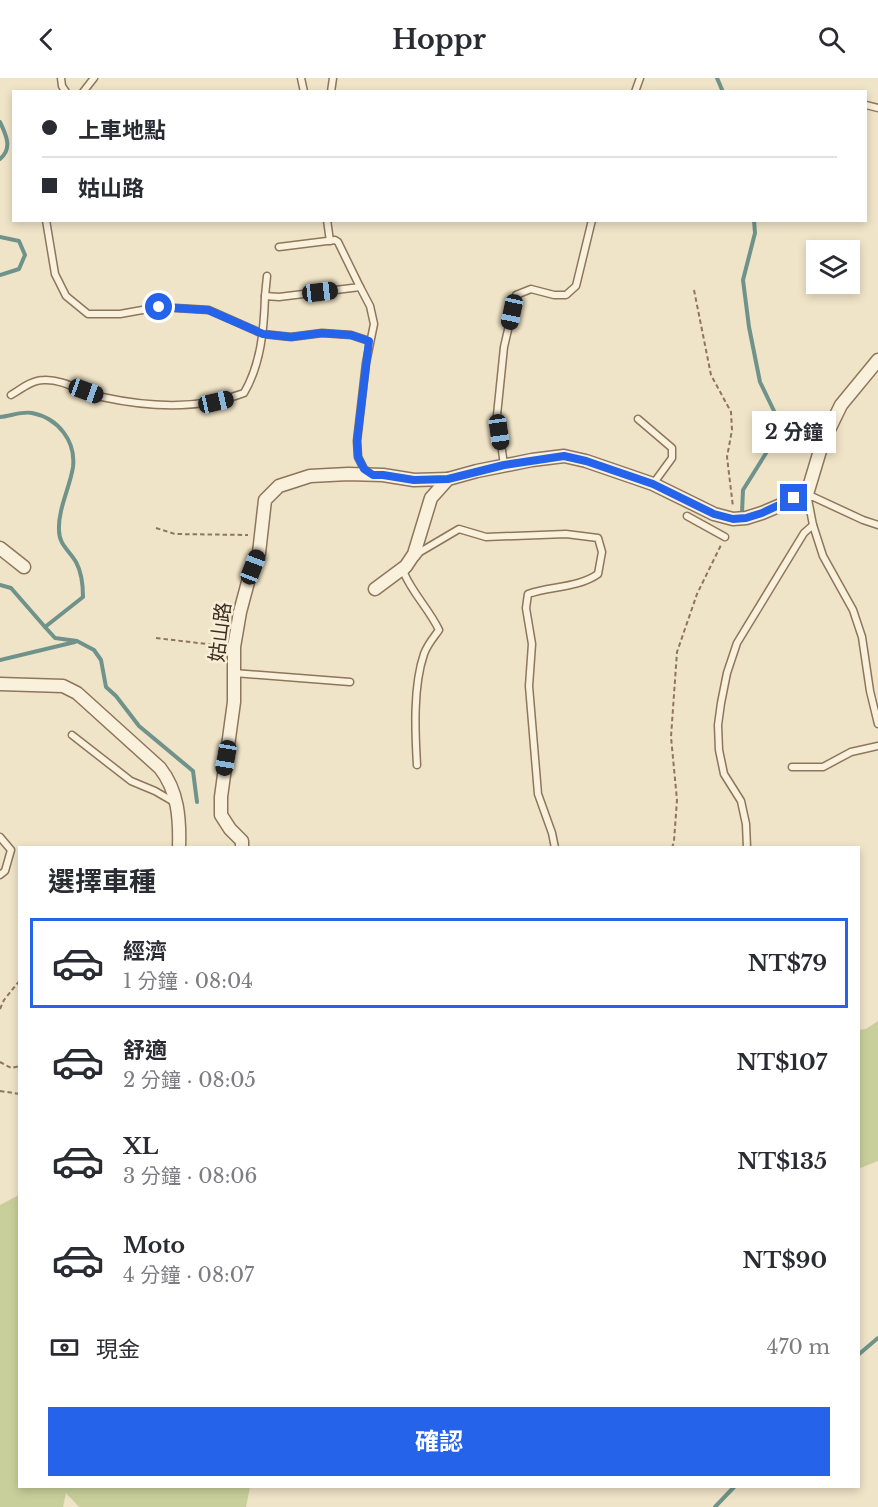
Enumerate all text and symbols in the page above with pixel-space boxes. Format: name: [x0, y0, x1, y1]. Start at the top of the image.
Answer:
icon: back: [30, 23, 63, 56]
text: Hoppr: [392, 23, 486, 56]
icon: search: [815, 23, 848, 56]
text: 上車地點: [78, 117, 166, 144]
text: 姑山路: [78, 175, 144, 202]
map controls: [806, 240, 860, 294]
button: layers: [806, 240, 860, 294]
car: [301, 281, 339, 303]
route start: [145, 293, 172, 320]
car: [499, 293, 525, 331]
car: [66, 376, 106, 406]
car: [196, 389, 236, 415]
callout: 2 分鐘: [752, 411, 836, 453]
car: [488, 413, 510, 451]
text: 2 分鐘: [765, 420, 823, 444]
route end: [780, 484, 807, 511]
car: [238, 547, 268, 587]
street label: 姑山路: [204, 601, 236, 663]
car: [214, 739, 238, 777]
text: 選擇車種: [48, 865, 156, 898]
icon: car: [51, 936, 105, 990]
text: 經濟: [123, 938, 167, 965]
text: NT$79: [748, 950, 827, 977]
text: 1 分鐘 · 08:04: [123, 969, 253, 993]
icon: car: [51, 1035, 105, 1089]
text: 舒適: [123, 1037, 167, 1064]
text: NT$107: [736, 1049, 827, 1076]
text: 2 分鐘 · 08:05: [123, 1068, 256, 1092]
text: XL: [123, 1133, 158, 1160]
icon: car: [51, 1134, 105, 1188]
text: NT$135: [737, 1148, 827, 1175]
text: 3 分鐘 · 08:06: [123, 1164, 257, 1188]
text: Moto: [123, 1232, 185, 1259]
icon: car: [51, 1233, 105, 1287]
text: NT$90: [743, 1247, 827, 1274]
text: 4 分鐘 · 08:07: [123, 1263, 254, 1287]
icon: cash: [48, 1331, 81, 1364]
text: 470 m: [767, 1335, 830, 1359]
text: 現金: [96, 1336, 140, 1363]
button: 確認: [48, 1407, 830, 1476]

